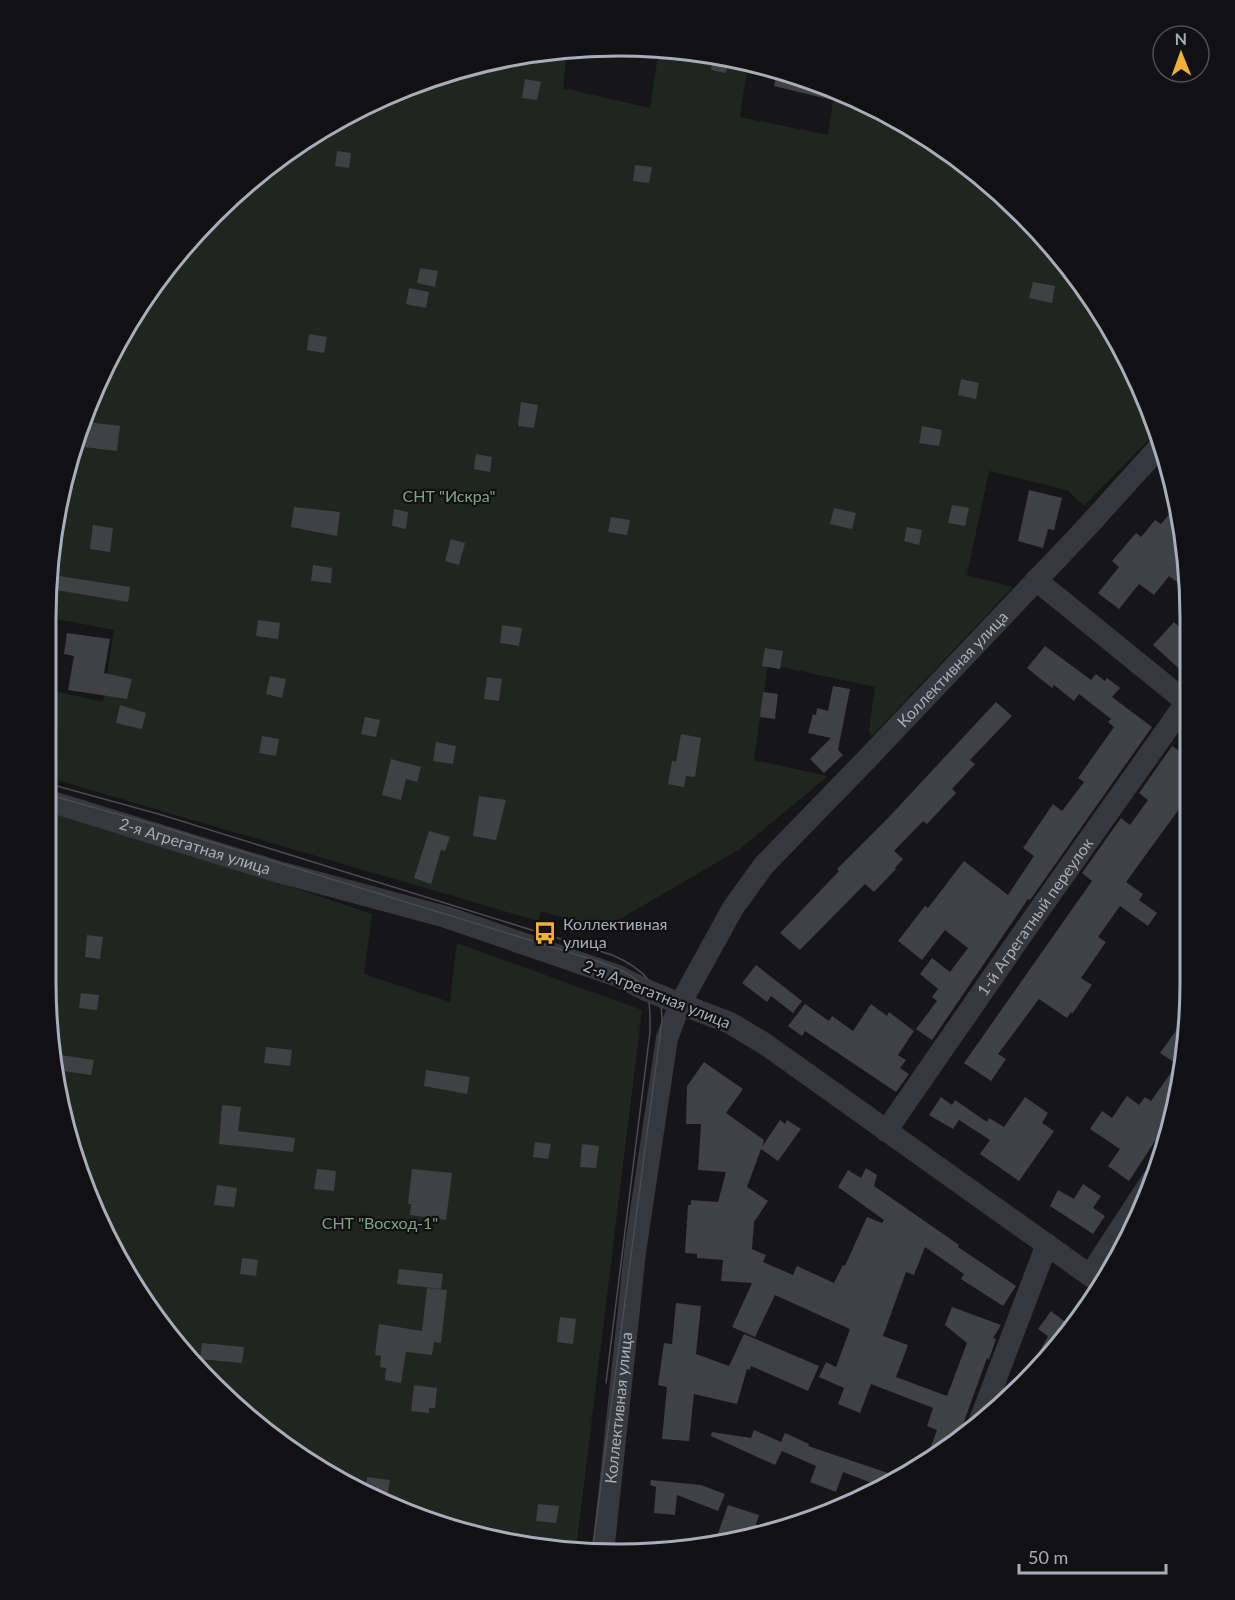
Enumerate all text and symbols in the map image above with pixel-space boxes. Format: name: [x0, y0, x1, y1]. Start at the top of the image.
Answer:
north arrow: [1151, 24, 1211, 84]
text: N: [1174, 29, 1187, 48]
park label: СНТ "Искра": [403, 486, 495, 505]
street label: Коллективная улица: [893, 607, 1011, 730]
street label: 2-я Агрегатная улица: [117, 813, 273, 878]
street label: 1-й Агрегатный переулок: [973, 833, 1097, 999]
place label: Коллективная улица: [563, 914, 667, 951]
bus stop icon: Коллективная улица: [532, 920, 558, 946]
street label: 2-я Агрегатная улица: [581, 955, 734, 1032]
park label: СНТ "Восход-1": [322, 1213, 438, 1232]
street label: Коллективная улица: [600, 1331, 635, 1485]
scale bar: [1019, 1537, 1166, 1575]
text: 50 m: [1028, 1546, 1068, 1568]

